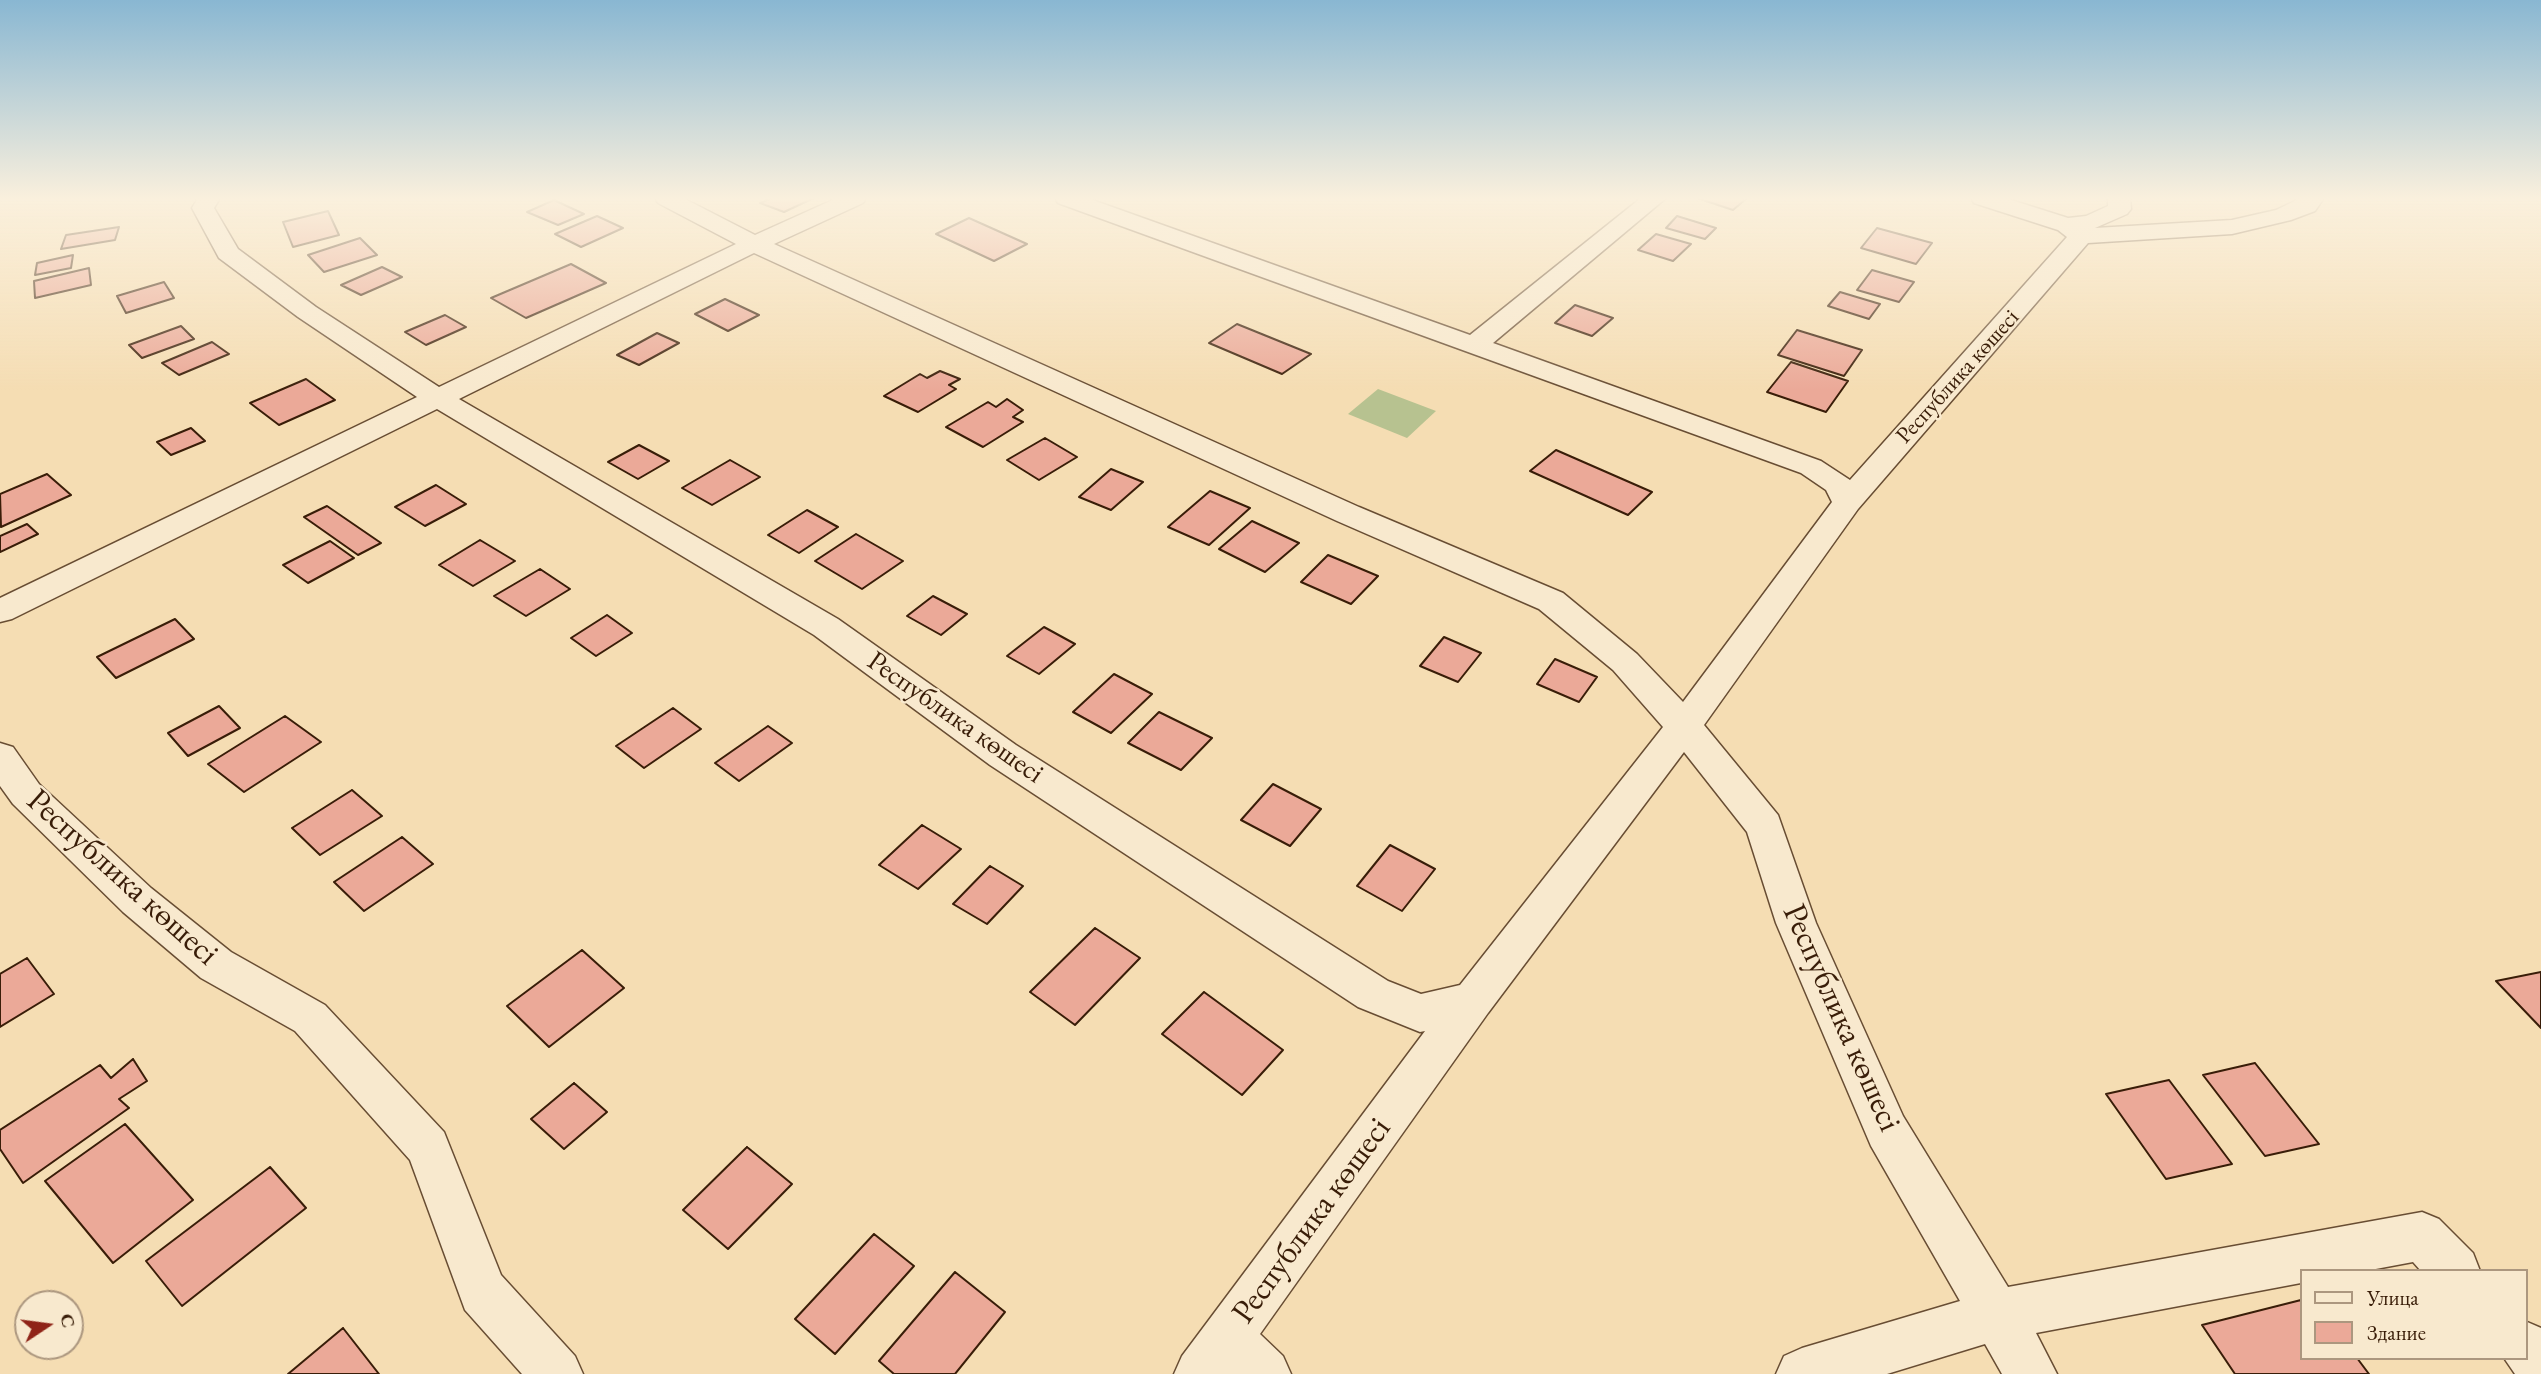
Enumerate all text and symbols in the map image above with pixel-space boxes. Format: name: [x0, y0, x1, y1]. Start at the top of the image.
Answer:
street label: Республика көшесі: [1891, 304, 2025, 450]
street label: Республика көшесі: [860, 645, 1050, 791]
street label: Республика көшесі: [18, 781, 226, 975]
street label: Республика көшесі: [1773, 898, 1909, 1138]
street label: Республика көшесі: [1224, 1110, 1400, 1332]
legend: [2300, 1269, 2527, 1360]
text: Улица: [2367, 1284, 2419, 1311]
north arrow: [14, 1290, 84, 1360]
text: С: [54, 1311, 82, 1330]
text: Здание: [2367, 1319, 2426, 1346]

